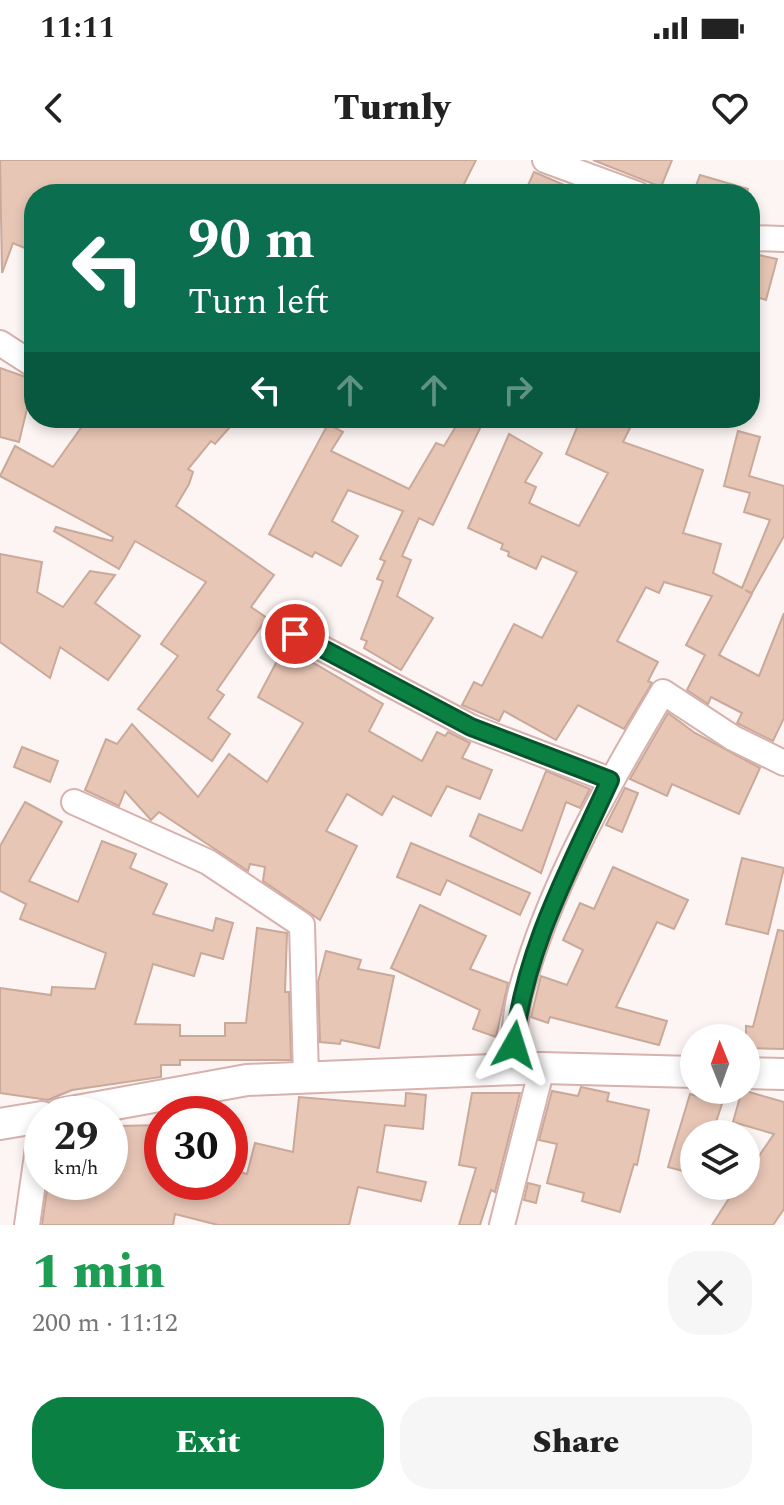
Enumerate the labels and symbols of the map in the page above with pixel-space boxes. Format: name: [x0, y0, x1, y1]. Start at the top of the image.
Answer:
pin: [261, 600, 329, 668]
position arrow: [472, 1003, 556, 1087]
north arrow: [680, 1024, 760, 1104]
speed limit sign: 30: [144, 1096, 248, 1200]

